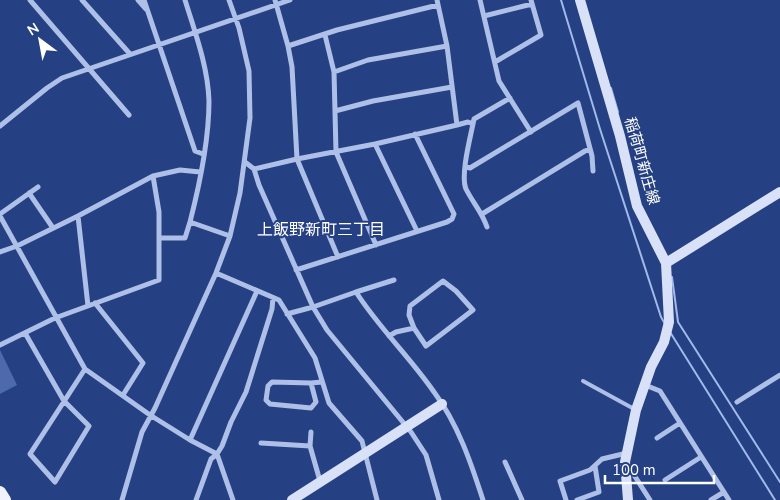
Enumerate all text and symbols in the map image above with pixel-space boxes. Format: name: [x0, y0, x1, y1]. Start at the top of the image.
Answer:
north arrow: [15, 15, 65, 65]
text: N: [24, 19, 43, 40]
street label: 稲荷町新庄線: [620, 115, 664, 207]
district label: 上飯野新町三丁目: [257, 219, 385, 241]
scale bar: [605, 452, 714, 484]
text: 100 m: [612, 460, 656, 480]

